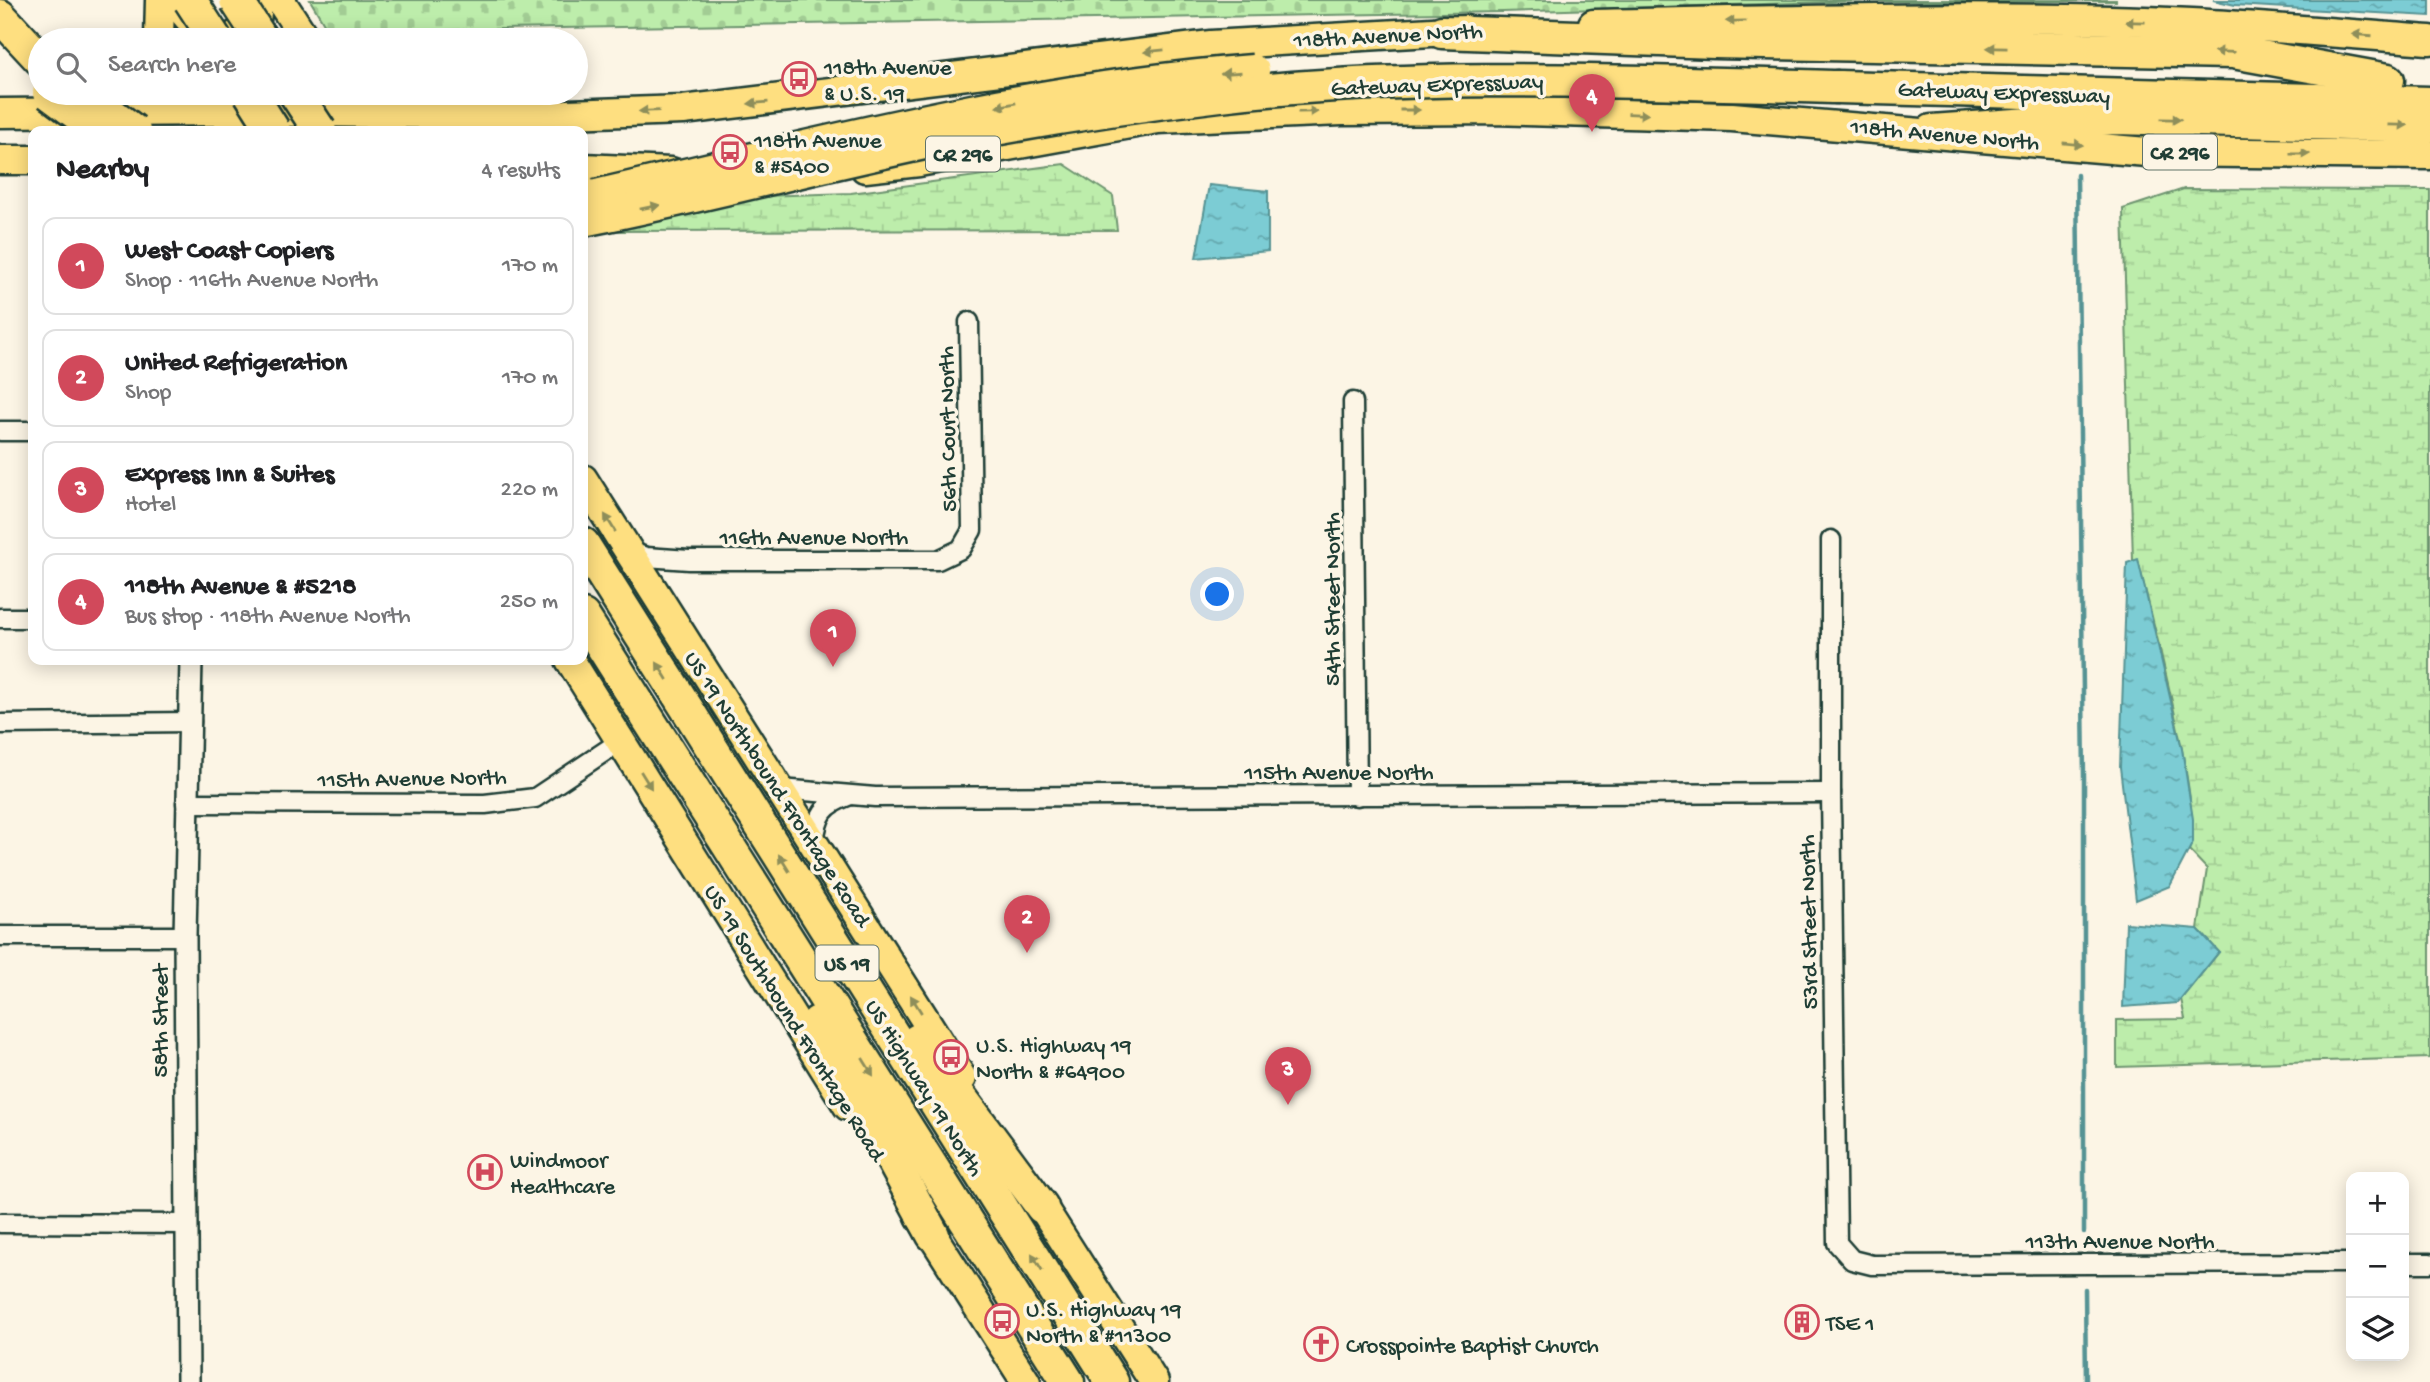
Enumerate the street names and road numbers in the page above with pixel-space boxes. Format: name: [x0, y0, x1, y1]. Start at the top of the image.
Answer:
street label: 118th Avenue North: [1292, 19, 1484, 56]
street label: Gateway Expressway: [1330, 69, 1544, 104]
street label: Gateway Expressway: [1897, 77, 2111, 112]
street label: 118th Avenue North: [1848, 115, 2040, 158]
road number: CR 296: [2143, 134, 2217, 170]
road number: CR 296: [926, 136, 1000, 172]
street label: 56th Court North: [935, 346, 964, 512]
street label: 54th Street North: [1321, 512, 1348, 686]
street label: 116th Avenue North: [719, 526, 908, 553]
street label: US 19 Northbound Frontage Road: [677, 647, 876, 934]
street label: 115th Avenue North: [1243, 761, 1434, 788]
street label: 115th Avenue North: [316, 765, 507, 796]
street label: 53rd Street North: [1795, 834, 1826, 1010]
street label: US 19 Southbound Frontage Road: [697, 881, 890, 1168]
road number: US 19: [816, 946, 878, 981]
street label: 58th Street: [149, 963, 176, 1078]
street label: US Highway 19 North: [858, 995, 988, 1182]
street label: 113th Avenue North: [2024, 1230, 2215, 1257]

